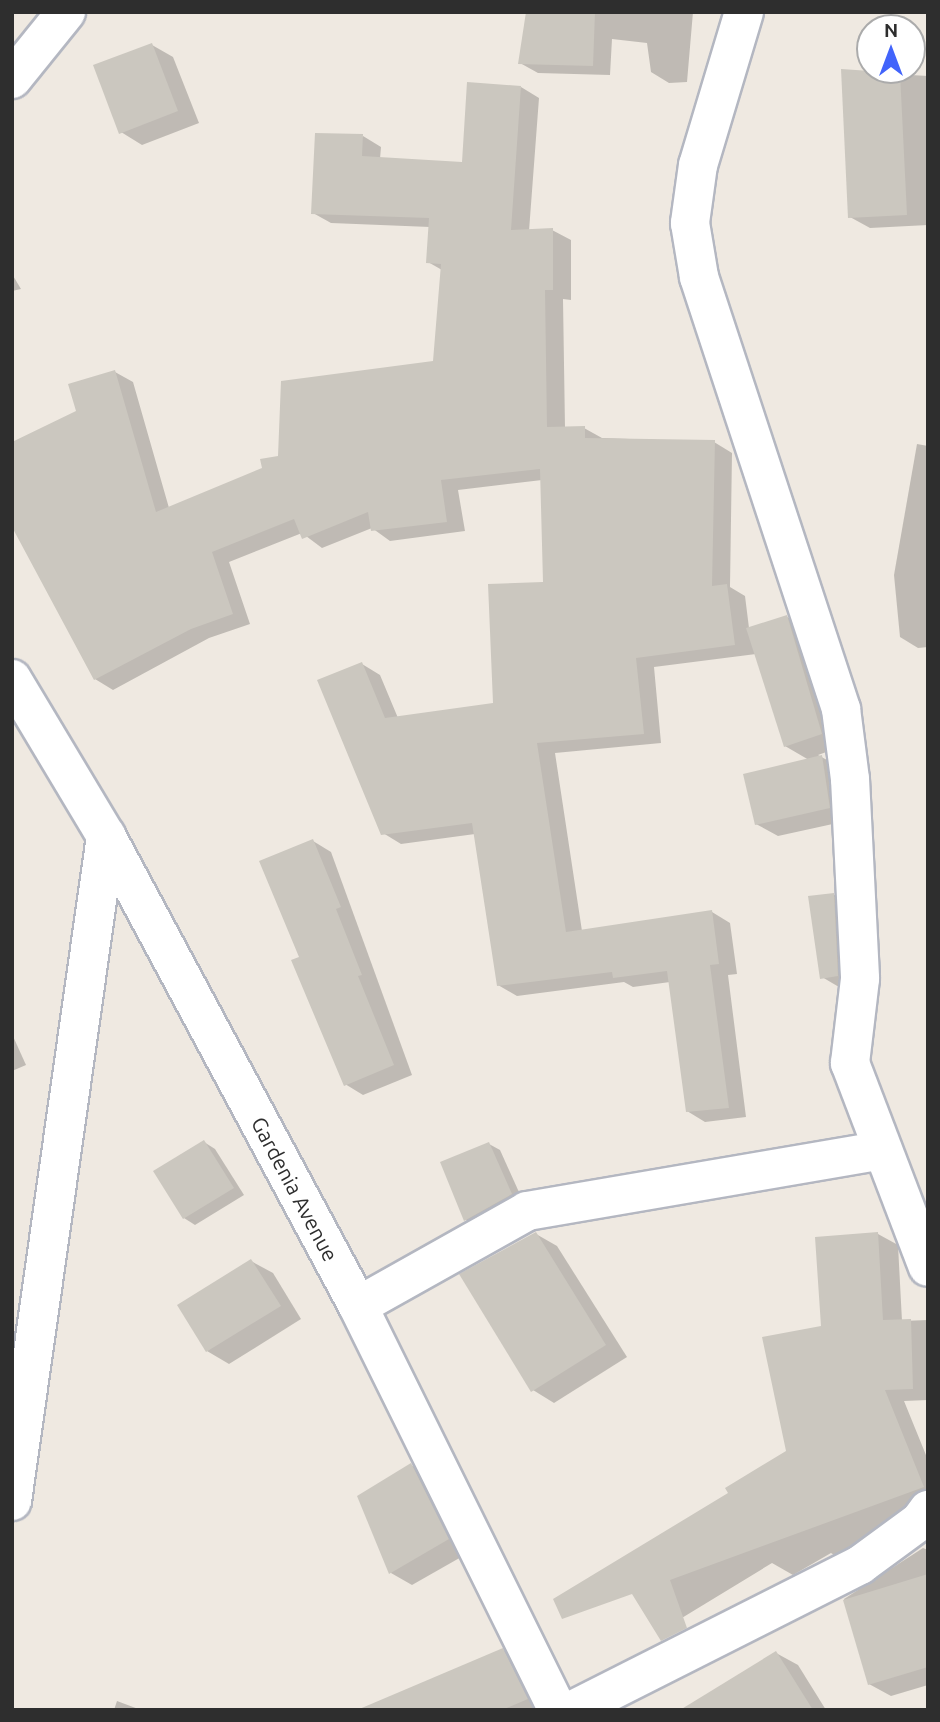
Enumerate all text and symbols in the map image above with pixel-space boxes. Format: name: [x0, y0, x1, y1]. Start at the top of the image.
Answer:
north arrow: [856, 14, 926, 84]
text: N: [884, 19, 898, 41]
street label: Gardenia Avenue: [246, 1112, 344, 1266]

